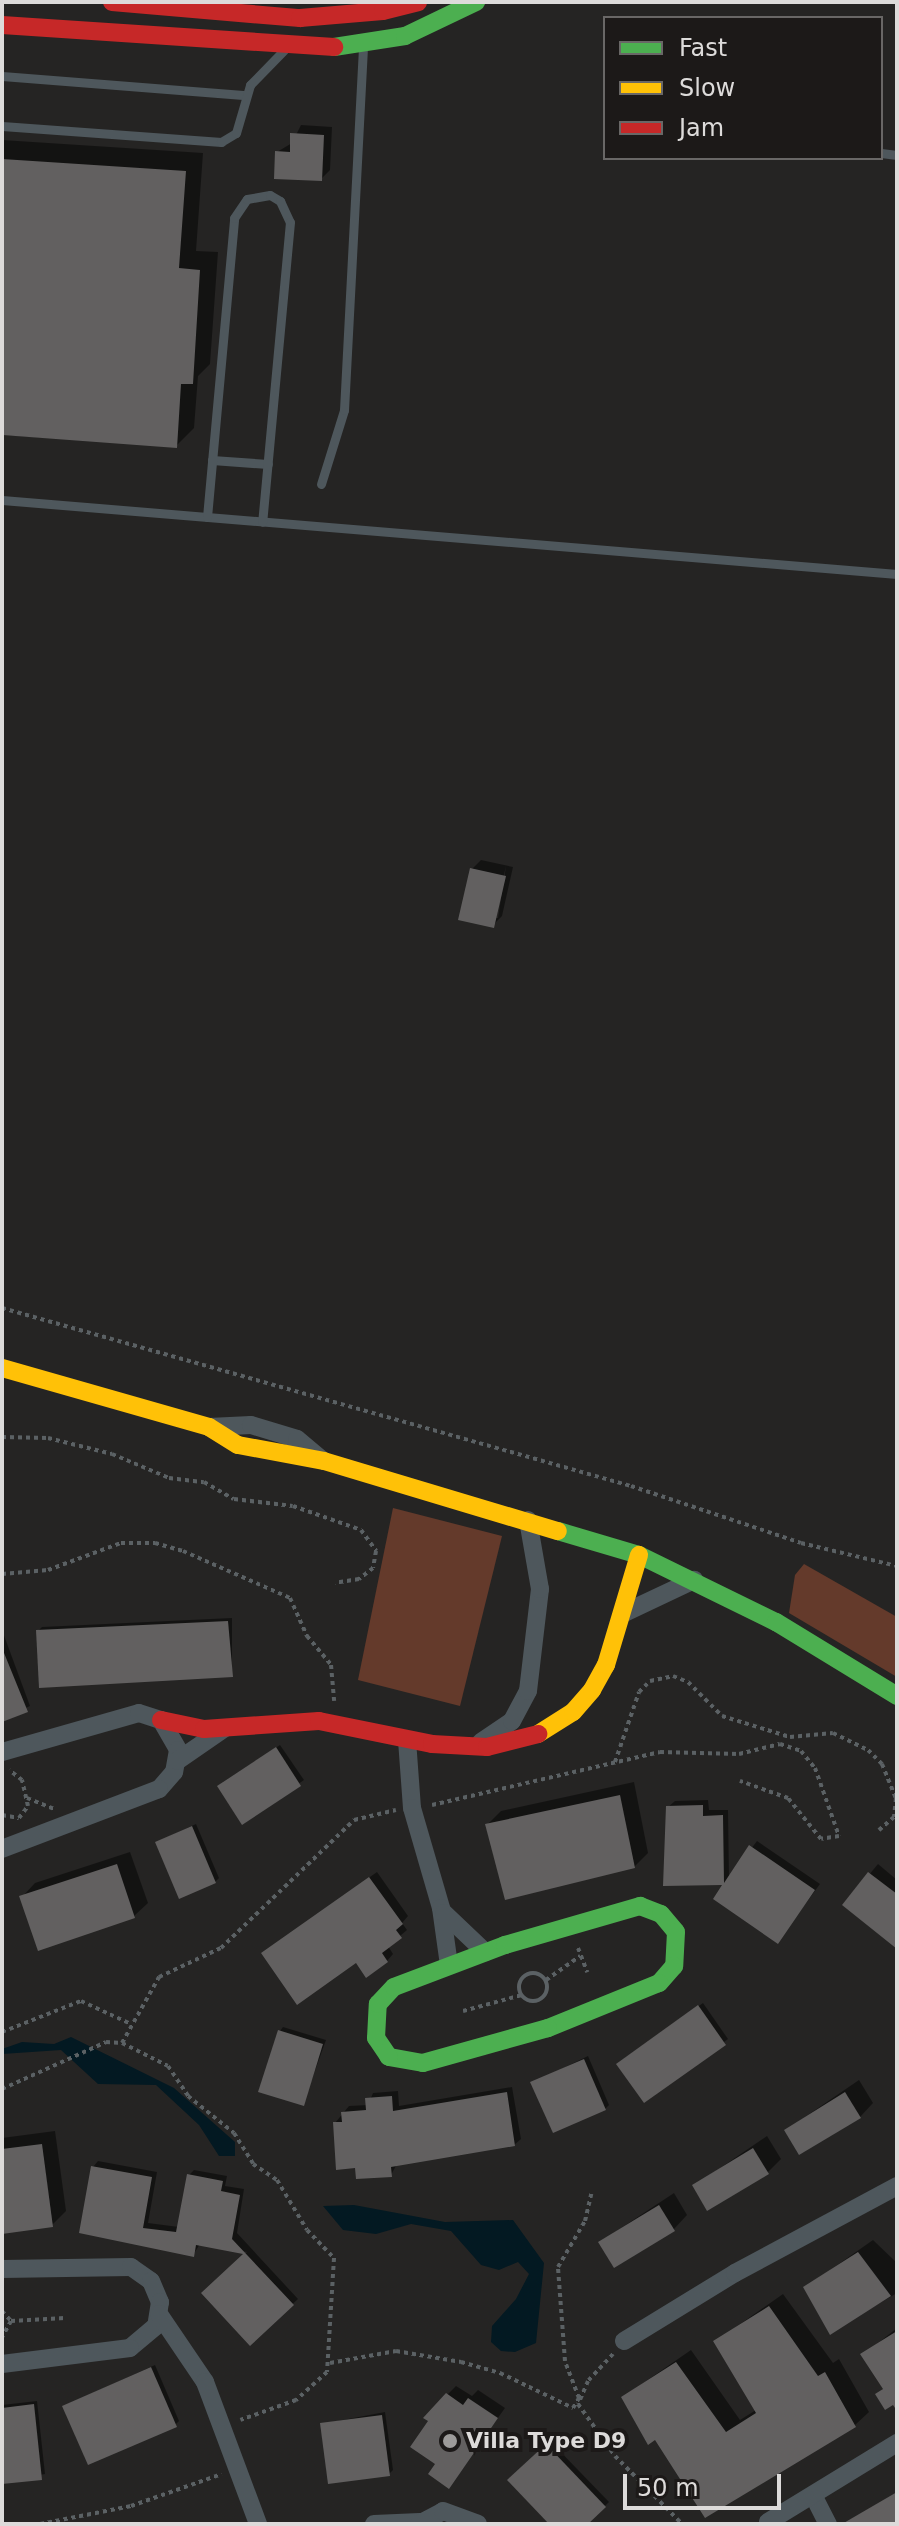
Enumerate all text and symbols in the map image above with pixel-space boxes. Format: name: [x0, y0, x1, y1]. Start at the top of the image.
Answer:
legend: [603, 16, 883, 160]
text: Fast: [679, 34, 727, 62]
text: Slow: [679, 74, 735, 102]
text: Jam: [679, 114, 724, 142]
place label: Villa Type D9: [466, 2428, 626, 2454]
marker: Villa Type D9: [441, 2432, 459, 2450]
scale bar: [627, 2458, 785, 2508]
text: 50 m: [637, 2474, 699, 2502]

